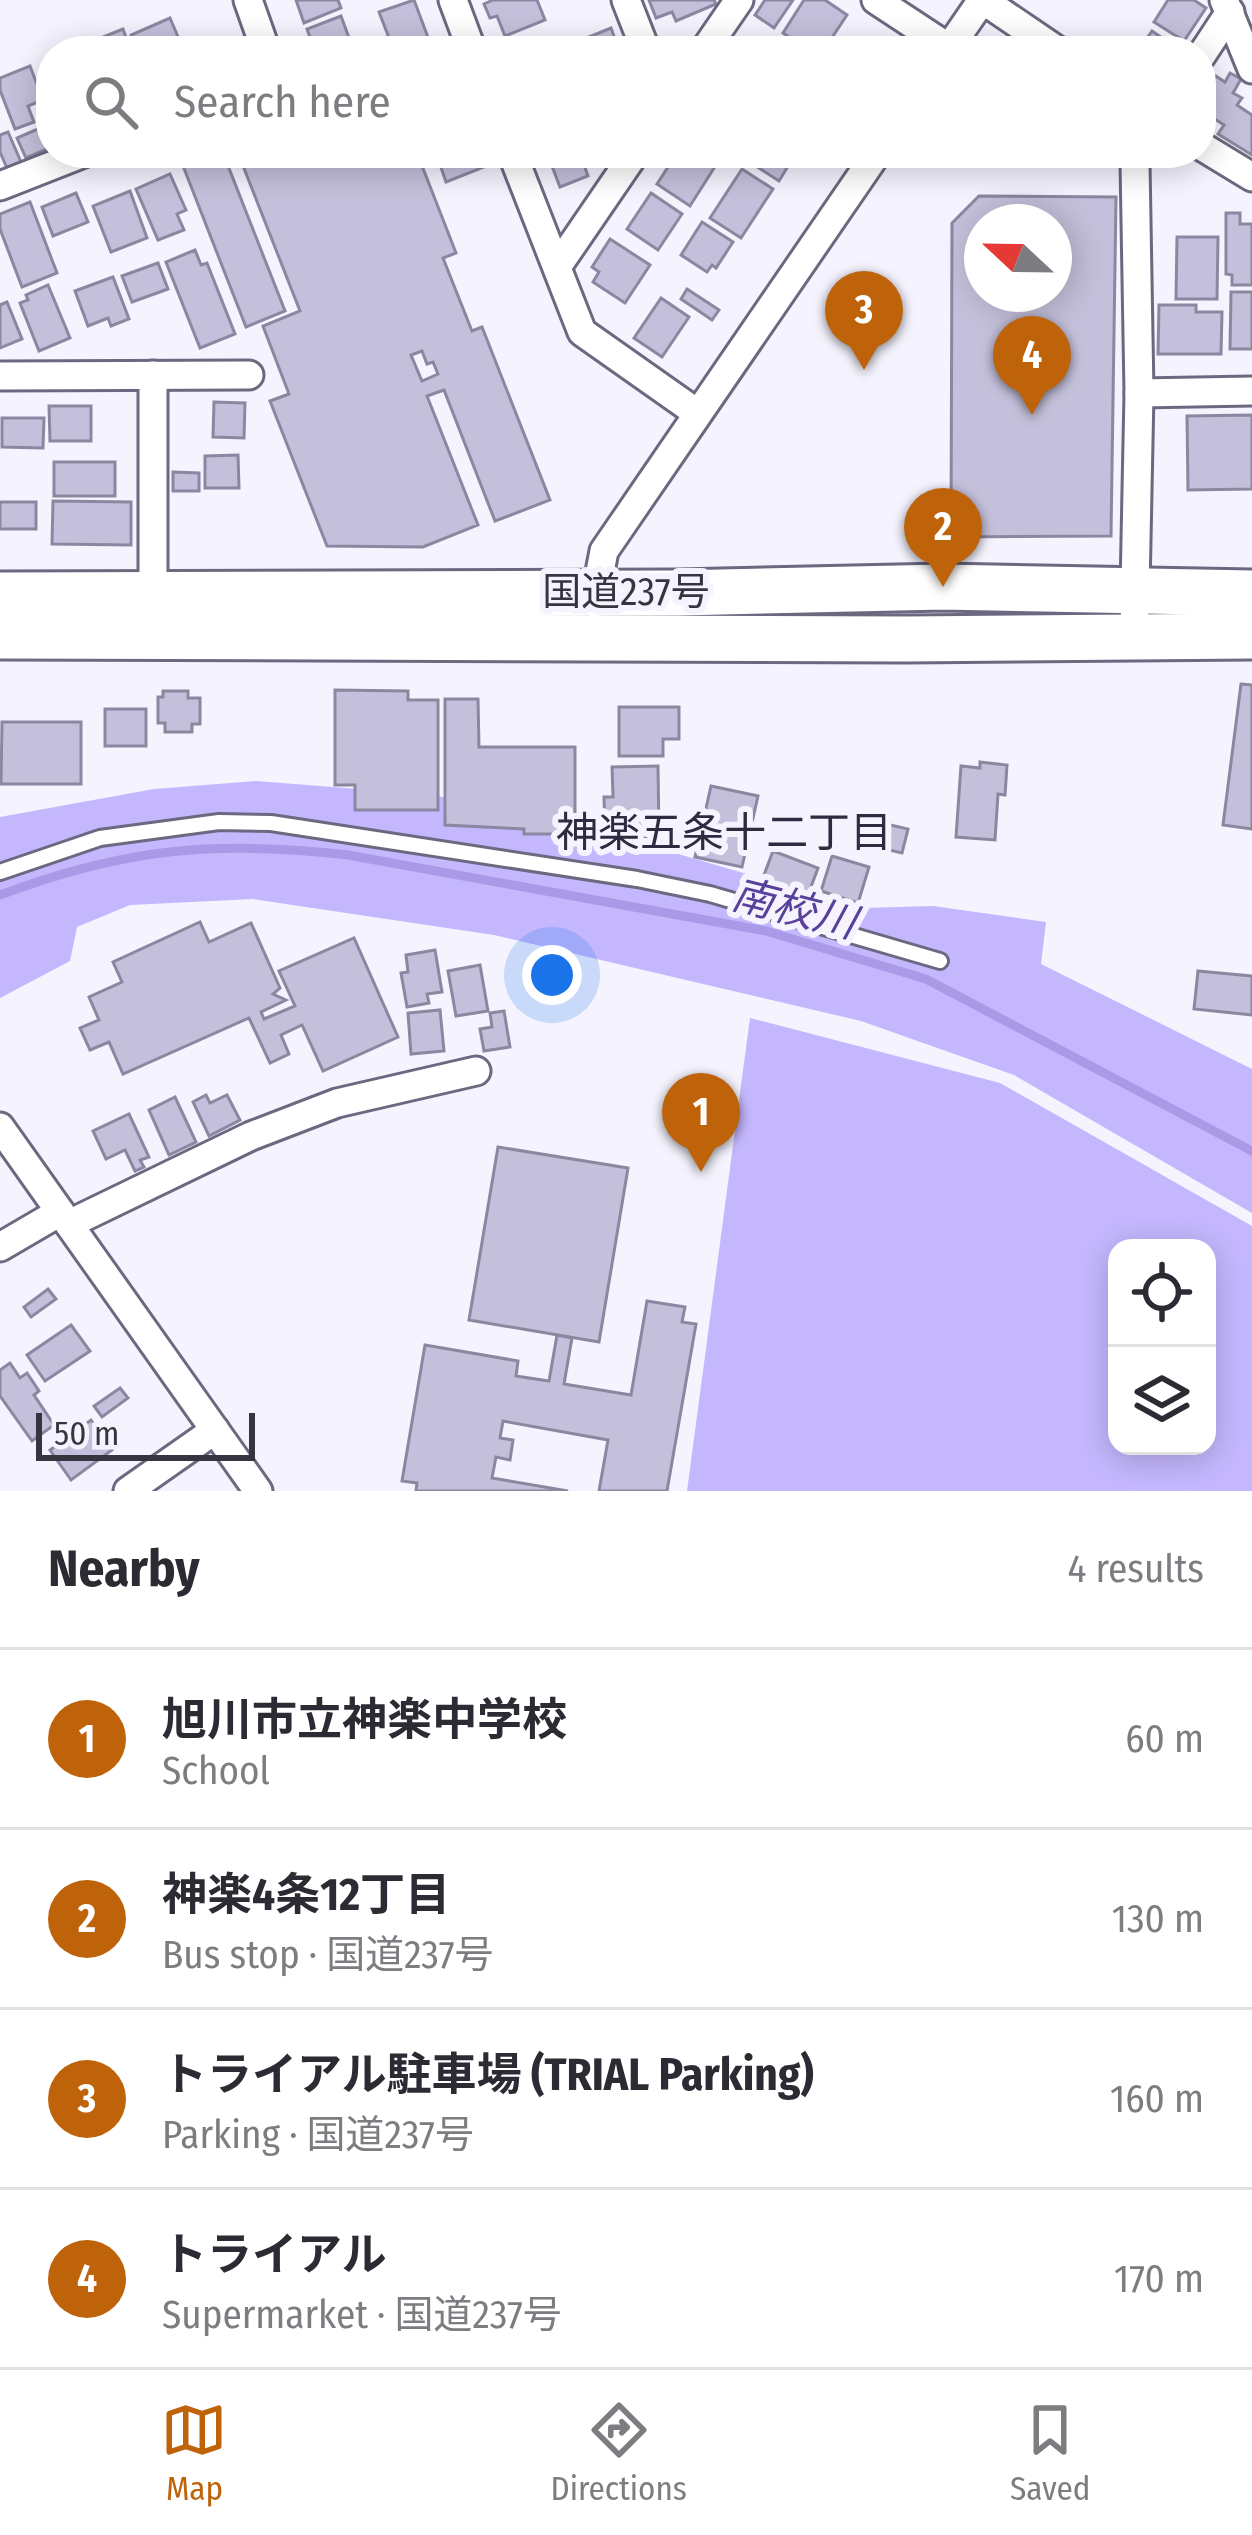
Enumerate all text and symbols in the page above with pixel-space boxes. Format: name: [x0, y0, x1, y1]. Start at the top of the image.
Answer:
search box: [36, 36, 1216, 168]
icon: search: [78, 69, 144, 135]
text: Search here: [174, 75, 391, 129]
north arrow: [964, 204, 1072, 312]
pin: 3: [825, 271, 903, 370]
pin: 4: [993, 316, 1071, 415]
pin: 2: [904, 488, 982, 587]
street label: 国道237号: [542, 569, 710, 615]
district label: 神楽五条十二丁目: [556, 808, 892, 858]
water label: 南校川: [727, 869, 865, 949]
your location: [522, 945, 582, 1005]
pin: 1: [662, 1073, 740, 1172]
map controls: [1108, 1239, 1216, 1455]
button: locate: [1108, 1239, 1216, 1347]
button: layers: [1108, 1347, 1216, 1455]
scale bar: [36, 1407, 255, 1460]
text: 50 m: [54, 1414, 119, 1454]
text: Nearby: [48, 1538, 200, 1600]
text: 4 results: [1067, 1546, 1204, 1592]
text: 旭川市立神楽中学校: [162, 1693, 567, 1747]
text: 1: [79, 1716, 95, 1762]
text: 60 m: [1125, 1716, 1204, 1762]
text: School: [162, 1748, 270, 1794]
text: 神楽4条12丁目: [162, 1868, 450, 1922]
text: 2: [78, 1896, 96, 1942]
text: 130 m: [1112, 1896, 1204, 1942]
text: Bus stop · 国道237号: [162, 1932, 494, 1978]
text: トライアル駐車場 (TRIAL Parking): [162, 2048, 814, 2102]
text: 3: [78, 2076, 96, 2122]
text: 160 m: [1110, 2076, 1204, 2122]
text: Parking · 国道237号: [162, 2112, 474, 2158]
text: トライアル: [162, 2228, 387, 2282]
text: 4: [77, 2256, 97, 2302]
text: 170 m: [1114, 2256, 1204, 2302]
text: Supermarket · 国道237号: [162, 2292, 562, 2338]
tab: Map: [161, 2397, 227, 2509]
tab: Directions: [550, 2397, 687, 2509]
tab: Saved: [1010, 2397, 1090, 2509]

